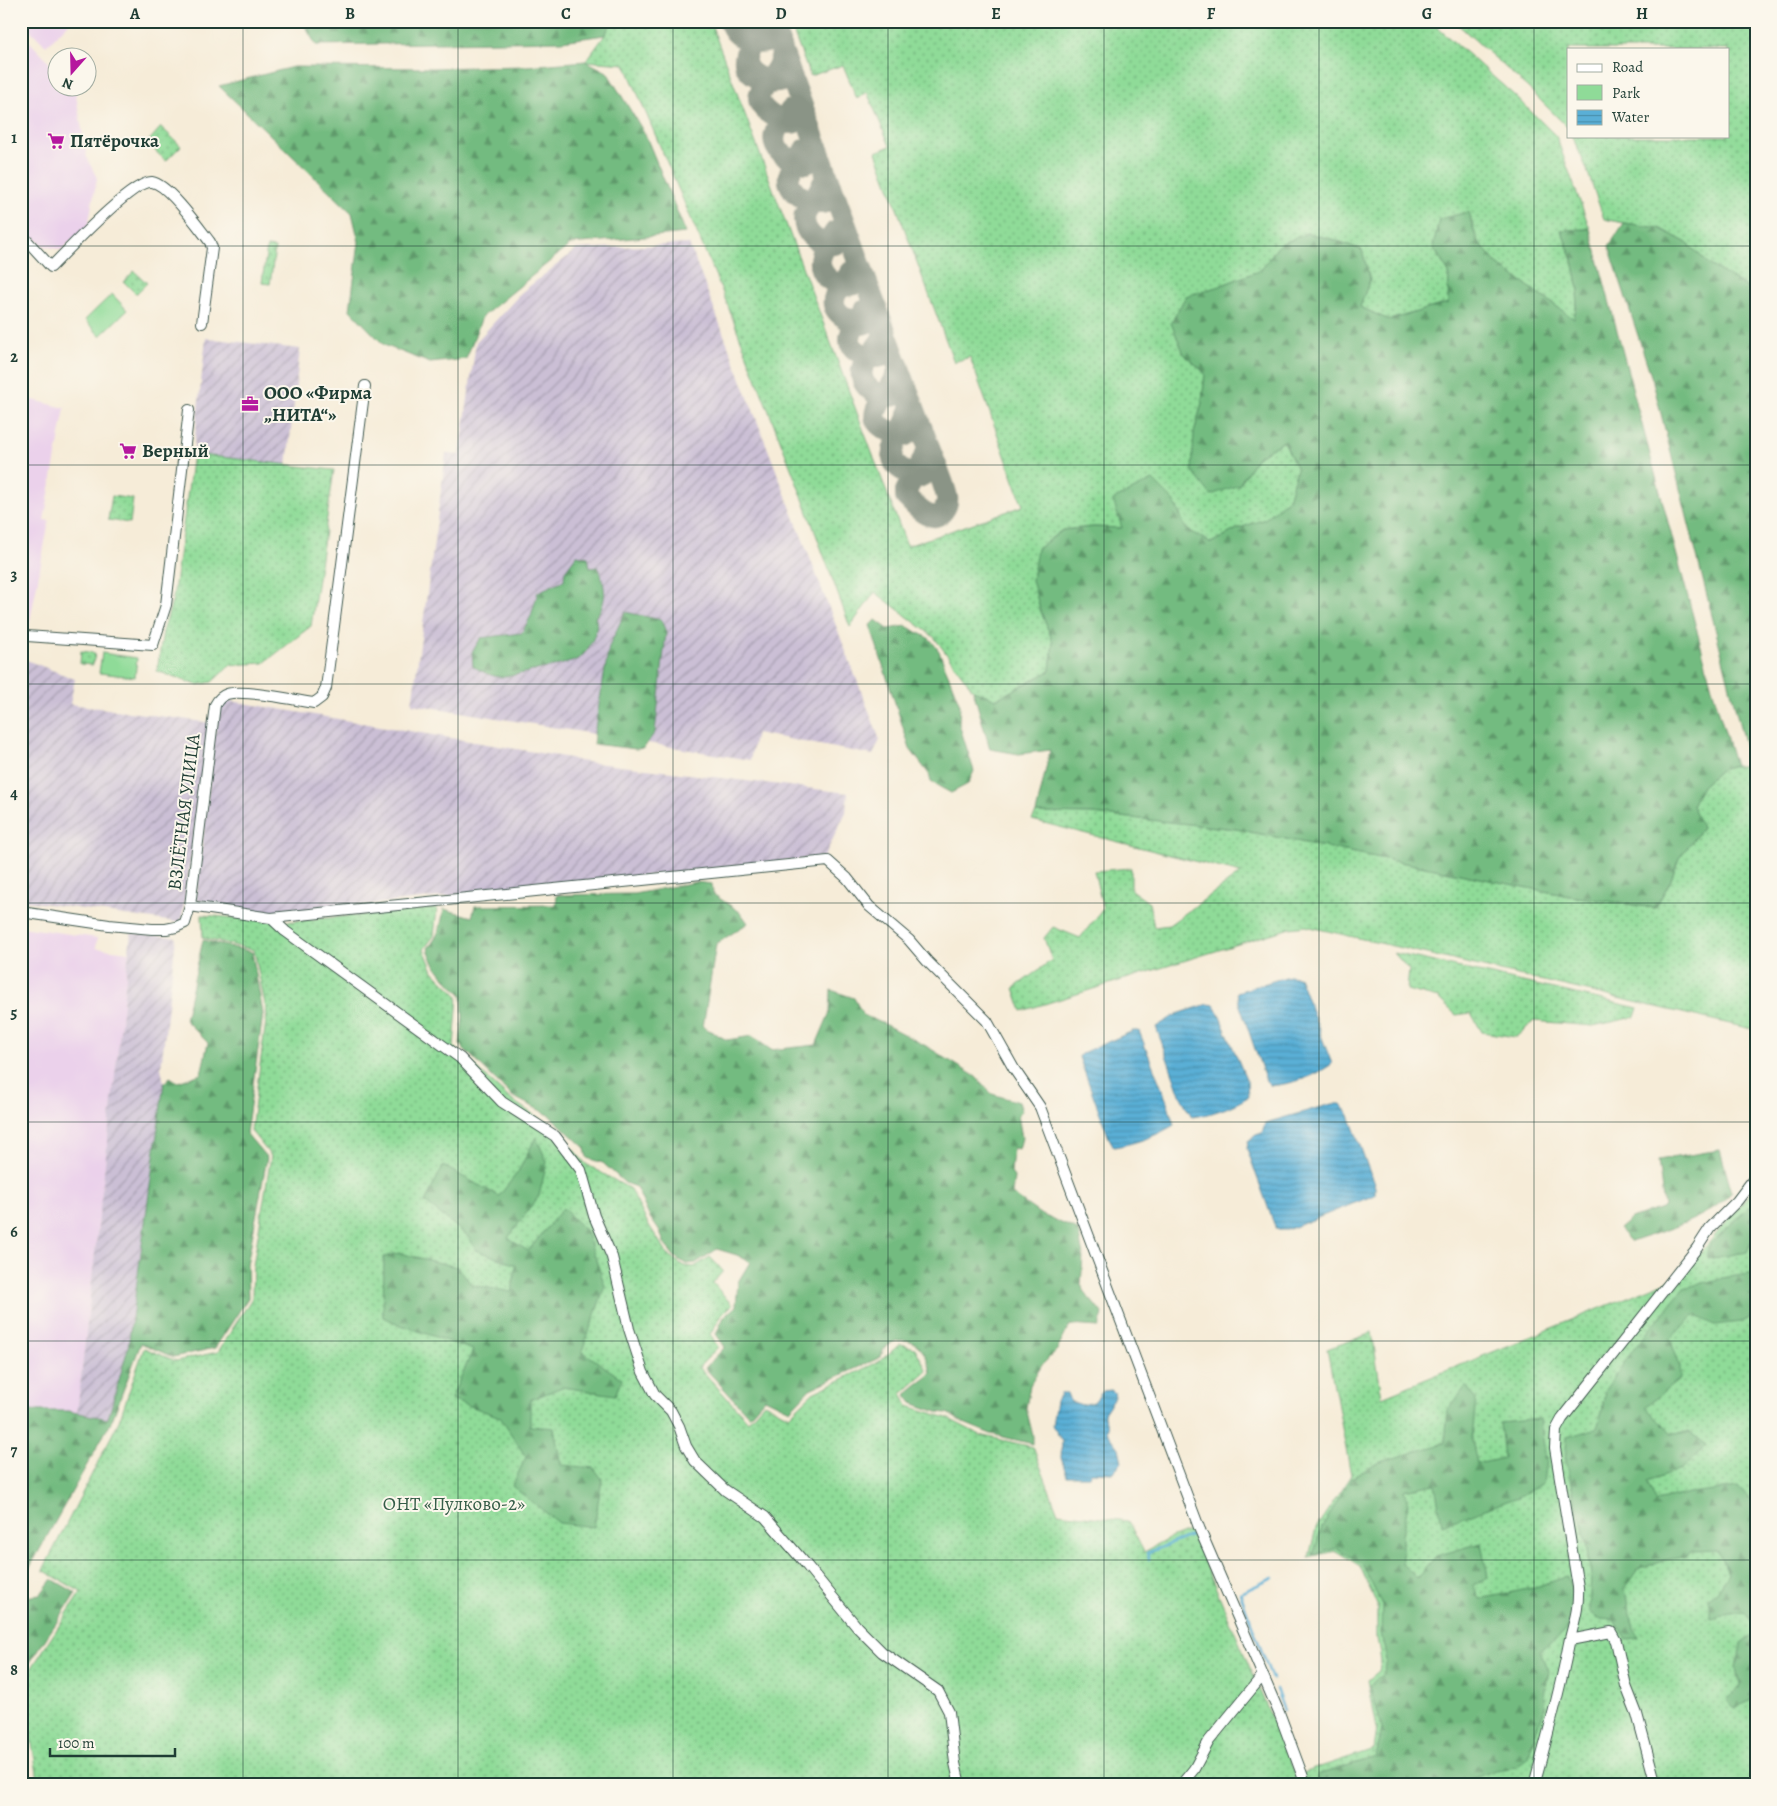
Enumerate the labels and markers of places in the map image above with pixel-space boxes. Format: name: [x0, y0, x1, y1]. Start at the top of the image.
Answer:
place label: Пятёрочка: [70, 128, 160, 154]
supermarket icon: Пятёрочка: [46, 131, 66, 151]
place label: ООО «Фирма „НИТА“»: [264, 380, 373, 428]
office icon: ООО «Фирма „НИТА“»: [240, 394, 260, 414]
place label: Верный: [142, 438, 209, 464]
supermarket icon: Верный: [118, 441, 138, 461]

